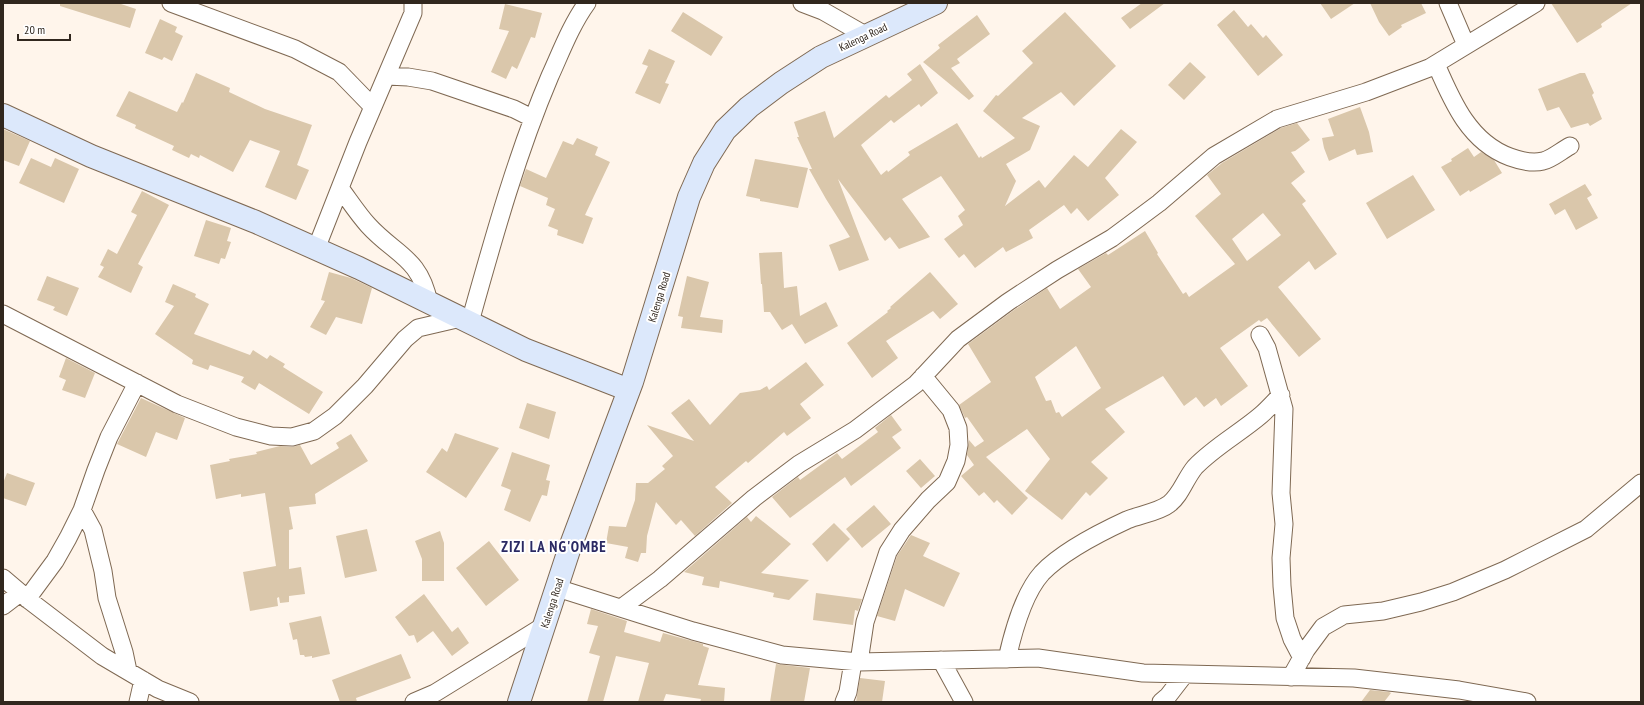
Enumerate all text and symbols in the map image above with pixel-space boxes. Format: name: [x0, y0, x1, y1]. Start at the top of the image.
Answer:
scale bar: [18, 16, 70, 42]
street label: Kalenga Road: [837, 20, 890, 54]
text: 20 m: [24, 22, 45, 37]
street label: Kalenga Road: [645, 270, 673, 324]
district label: ZIZI LA NG'OMBE: [501, 537, 607, 556]
street label: Kalenga Road: [537, 576, 567, 630]

